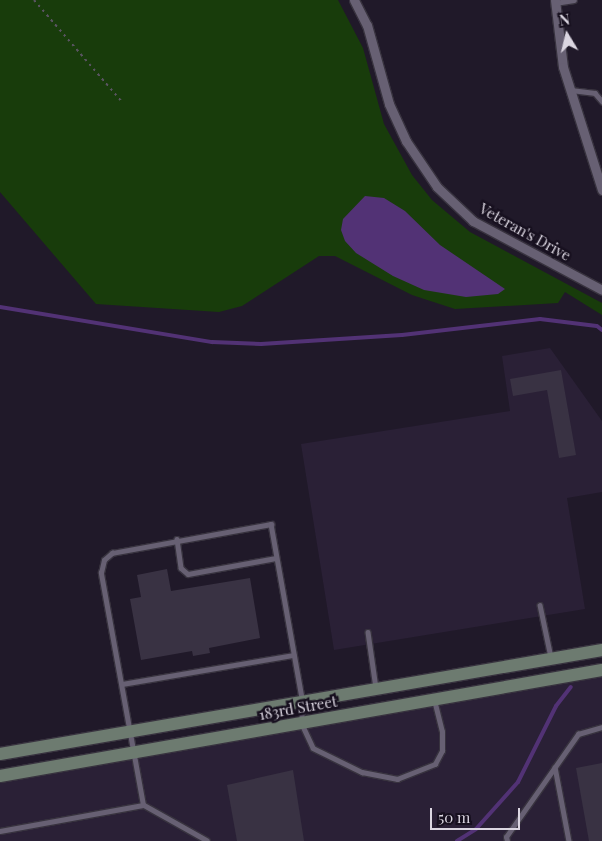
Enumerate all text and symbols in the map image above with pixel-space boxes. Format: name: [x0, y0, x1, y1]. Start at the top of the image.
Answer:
north arrow: [542, 10, 592, 60]
text: N: [558, 10, 571, 30]
street label: Veteran's Drive: [476, 199, 574, 265]
street label: 183rd Street: [258, 692, 338, 724]
scale bar: [432, 798, 522, 830]
text: 50 m: [438, 807, 470, 827]

